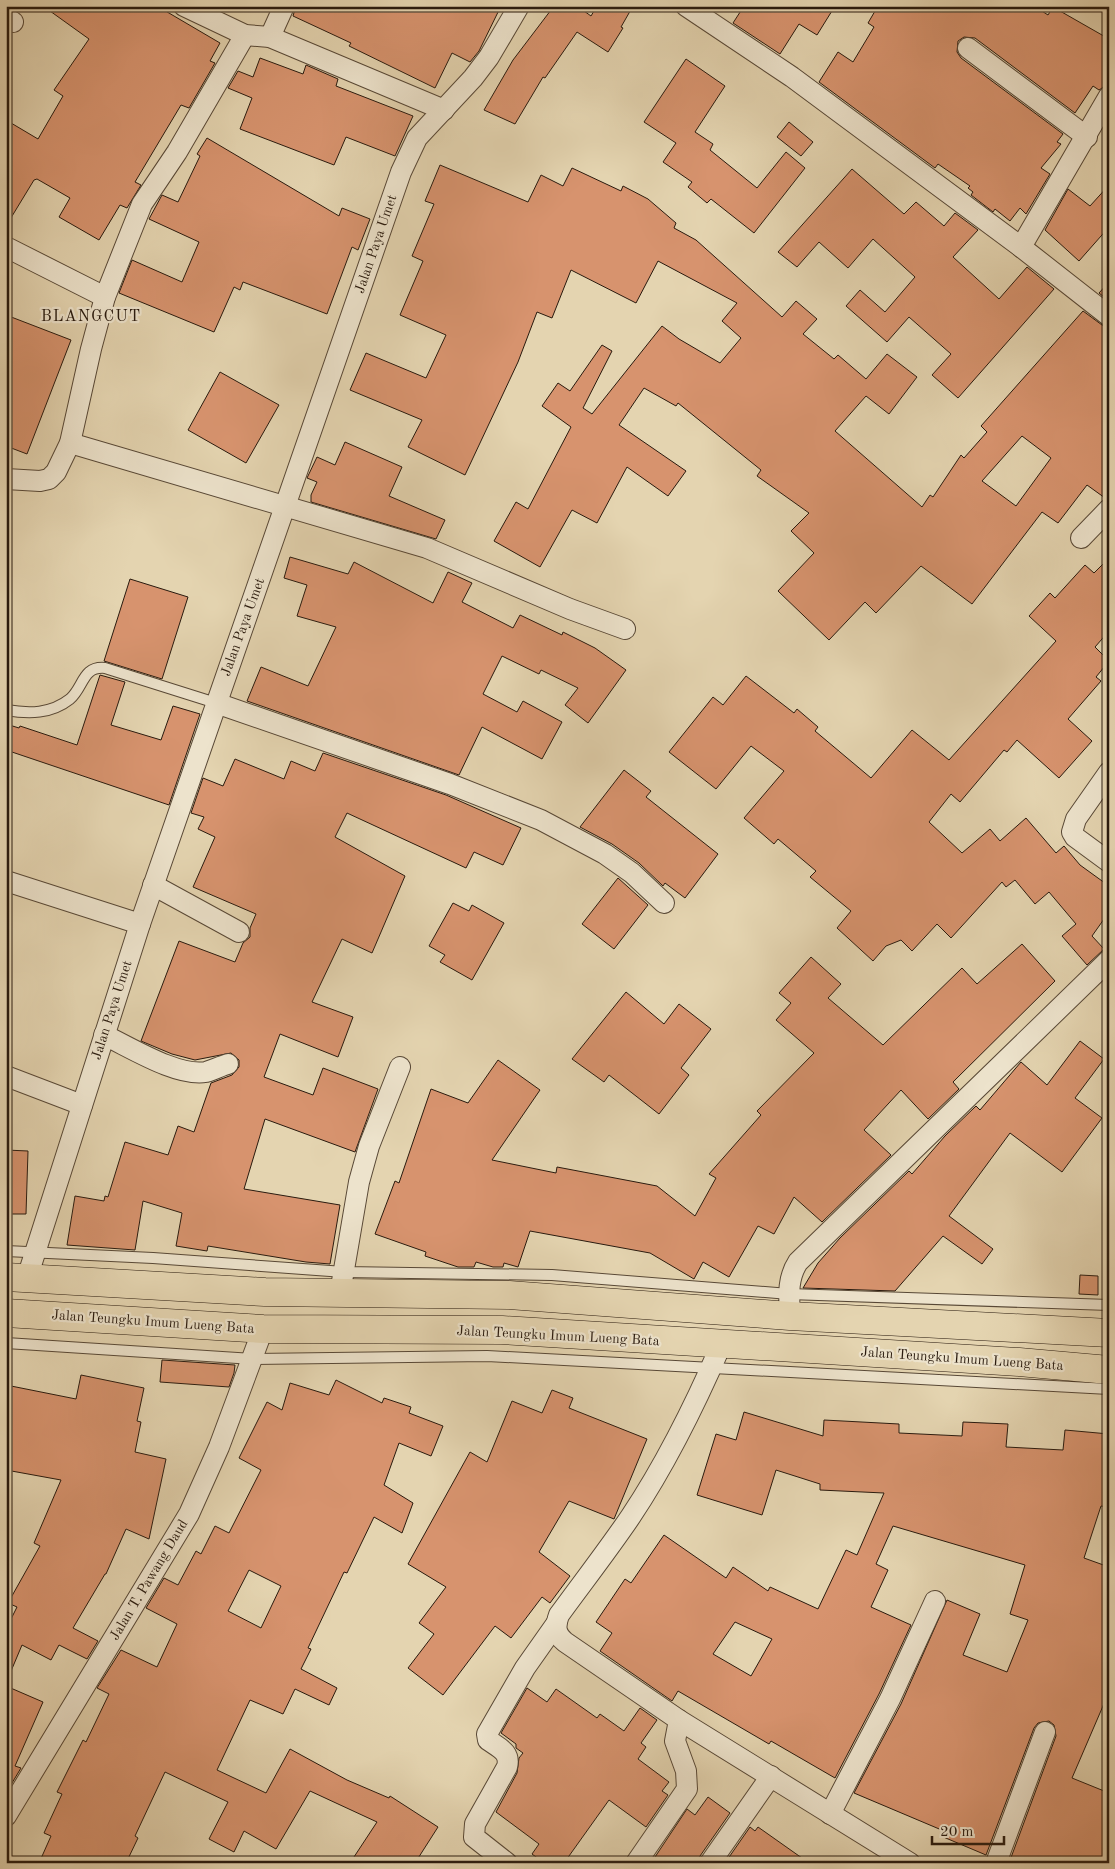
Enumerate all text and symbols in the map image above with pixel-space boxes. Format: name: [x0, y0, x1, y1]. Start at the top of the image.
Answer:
street label: Jalan Paya Umet: [353, 193, 399, 295]
district label: BLANGCUT: [41, 309, 141, 325]
street label: Jalan Paya Umet: [219, 576, 267, 678]
street label: Jalan Paya Umet: [89, 959, 135, 1061]
street label: Jalan Teungku Imum Lueng Bata: [51, 1308, 255, 1336]
street label: Jalan Teungku Imum Lueng Bata: [456, 1324, 660, 1348]
street label: Jalan Teungku Imum Lueng Bata: [860, 1345, 1064, 1373]
street label: Jalan T. Pawang Daud: [107, 1517, 191, 1643]
scale bar: [932, 1814, 1005, 1846]
text: 20 m: [940, 1825, 974, 1840]

